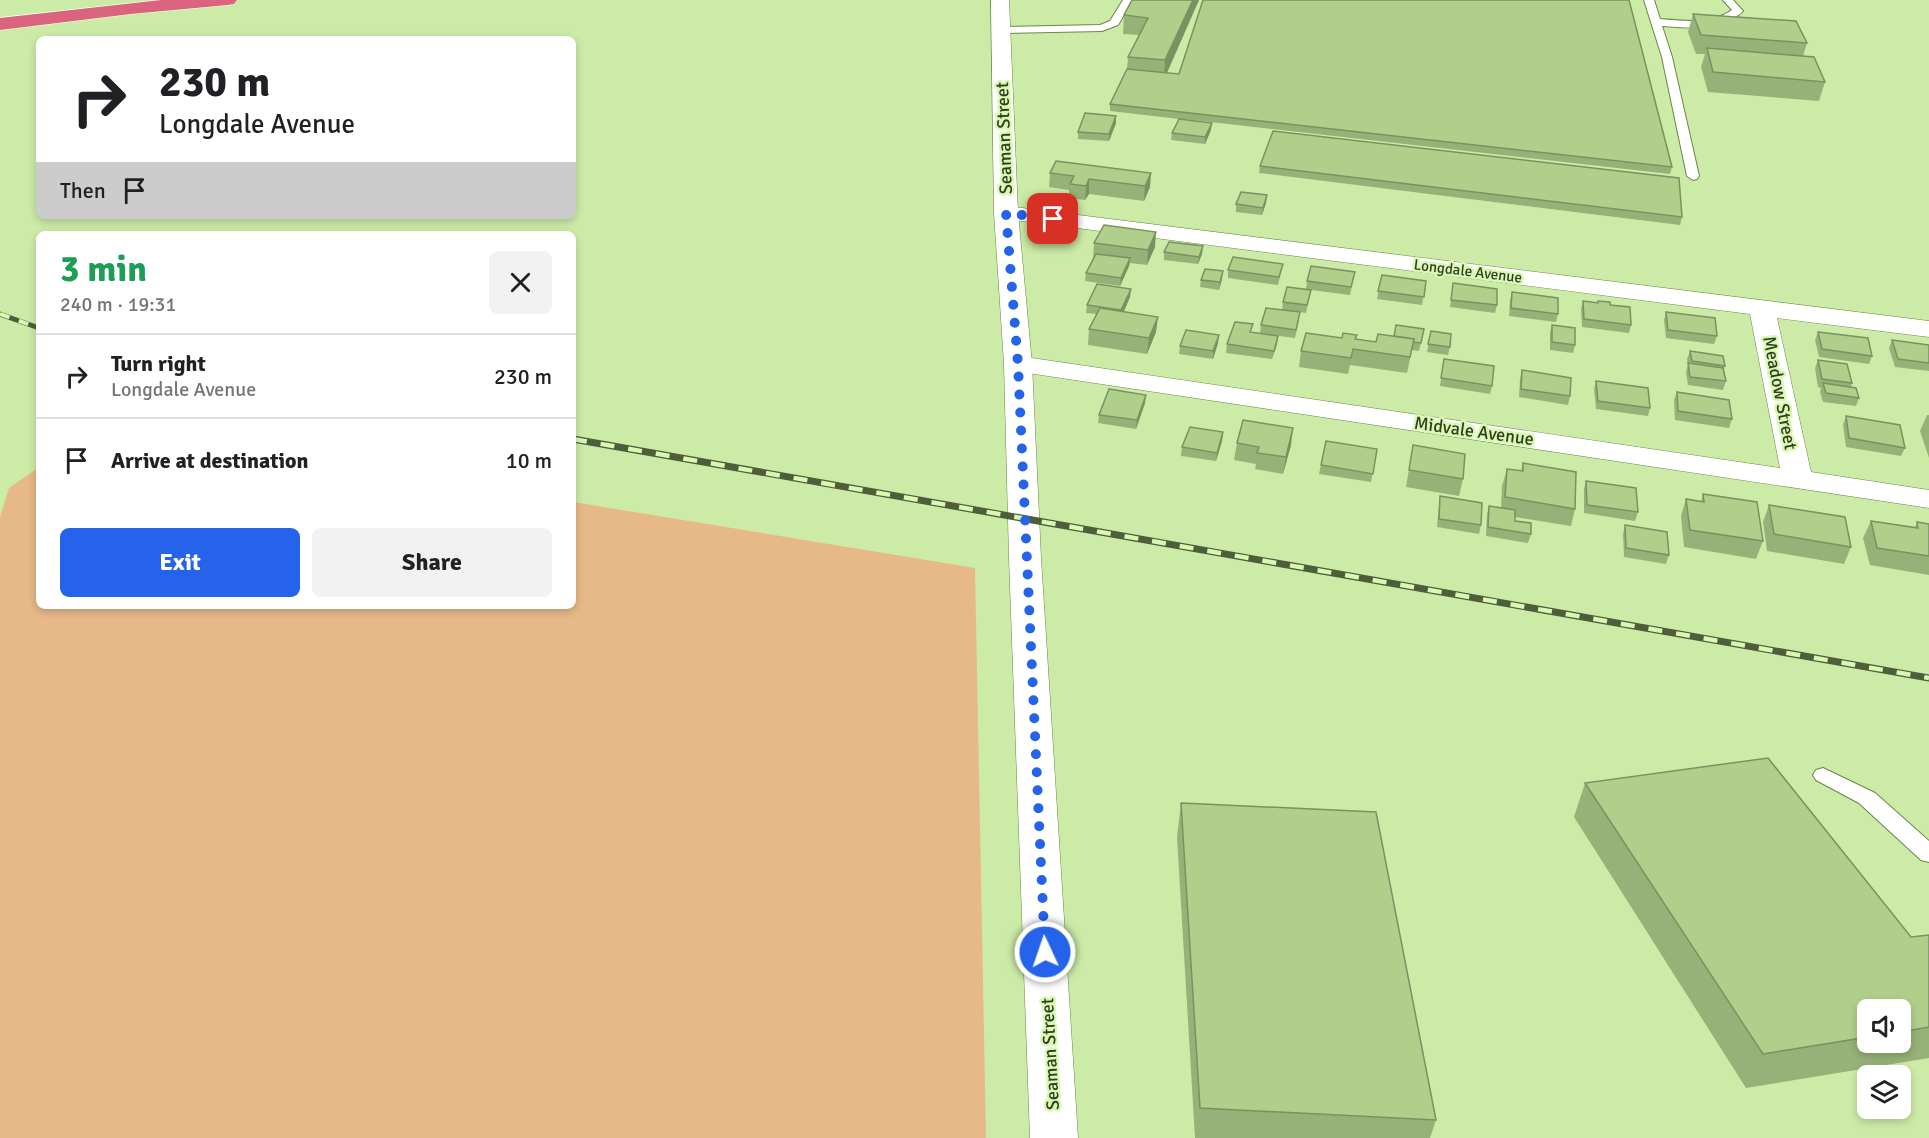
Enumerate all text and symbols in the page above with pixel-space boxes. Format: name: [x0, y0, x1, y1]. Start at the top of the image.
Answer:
text: 230 m: [159, 57, 270, 108]
icon: right: [60, 60, 138, 138]
street label: Seaman Street: [991, 82, 1017, 194]
text: Longdale Avenue: [159, 108, 355, 141]
icon: arrive: [118, 174, 151, 207]
text: Then: [60, 177, 106, 204]
pin: [1027, 193, 1078, 244]
icon: arrive: [1036, 202, 1069, 235]
text: 3 min: [60, 247, 147, 292]
button: close: [489, 251, 552, 314]
street label: Longdale Avenue: [1413, 255, 1523, 287]
text: 240 m · 19:31: [60, 292, 176, 317]
street label: Meadow Street: [1758, 334, 1802, 452]
text: Turn right: [111, 350, 206, 377]
icon: right: [60, 360, 93, 393]
text: 230 m: [494, 363, 552, 390]
text: Longdale Avenue: [111, 377, 256, 402]
street label: Midvale Avenue: [1413, 412, 1535, 450]
icon: arrive: [60, 444, 93, 477]
text: Arrive at destination: [111, 447, 308, 474]
text: 10 m: [506, 447, 552, 474]
button: Exit: [60, 528, 300, 597]
button: Share: [312, 528, 552, 597]
position arrow: [1013, 920, 1077, 984]
street label: Seaman Street: [1036, 997, 1064, 1111]
map controls: [1857, 999, 1911, 1119]
button: sound: [1857, 999, 1911, 1053]
button: layers: [1857, 1065, 1911, 1119]

